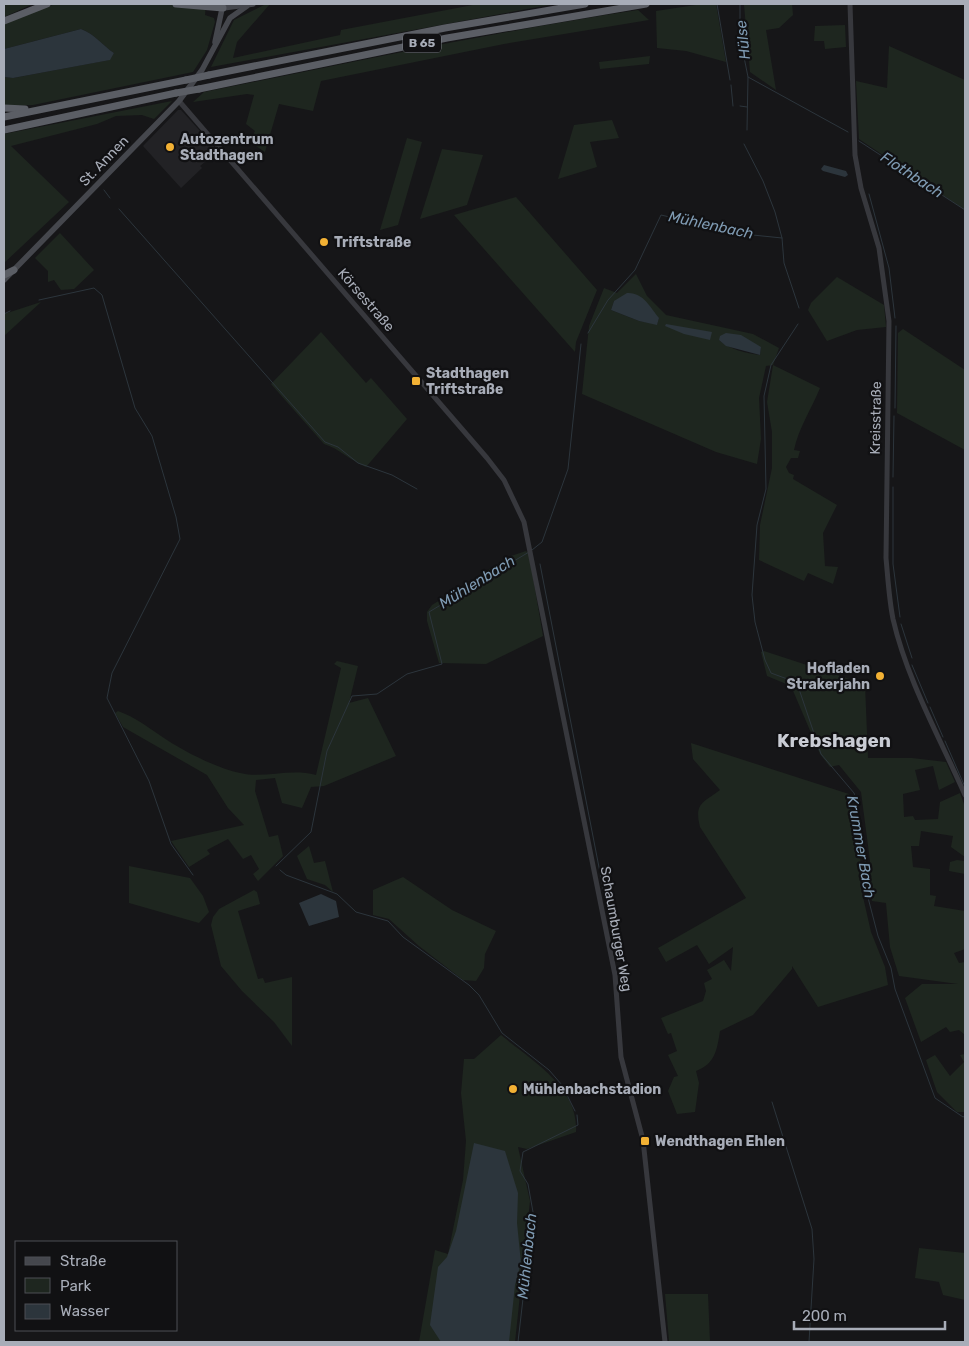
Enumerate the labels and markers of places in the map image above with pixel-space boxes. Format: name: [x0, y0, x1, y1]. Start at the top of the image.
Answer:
place label: Autozentrum Stadthagen: [180, 131, 274, 164]
marker: Autozentrum Stadthagen: [164, 141, 176, 153]
place label: Triftstraße: [334, 234, 411, 251]
marker: Triftstraße: [318, 236, 330, 248]
place label: Stadthagen Triftstraße: [426, 365, 509, 398]
marker: Stadthagen Triftstraße: [410, 375, 422, 387]
place label: Hofladen Strakerjahn: [787, 660, 870, 693]
marker: Hofladen Strakerjahn: [874, 670, 886, 682]
place label: Mühlenbachstadion: [523, 1081, 661, 1098]
marker: Mühlenbachstadion: [507, 1083, 519, 1095]
place label: Wendthagen Ehlen: [655, 1133, 785, 1150]
marker: Wendthagen Ehlen: [639, 1135, 651, 1147]

